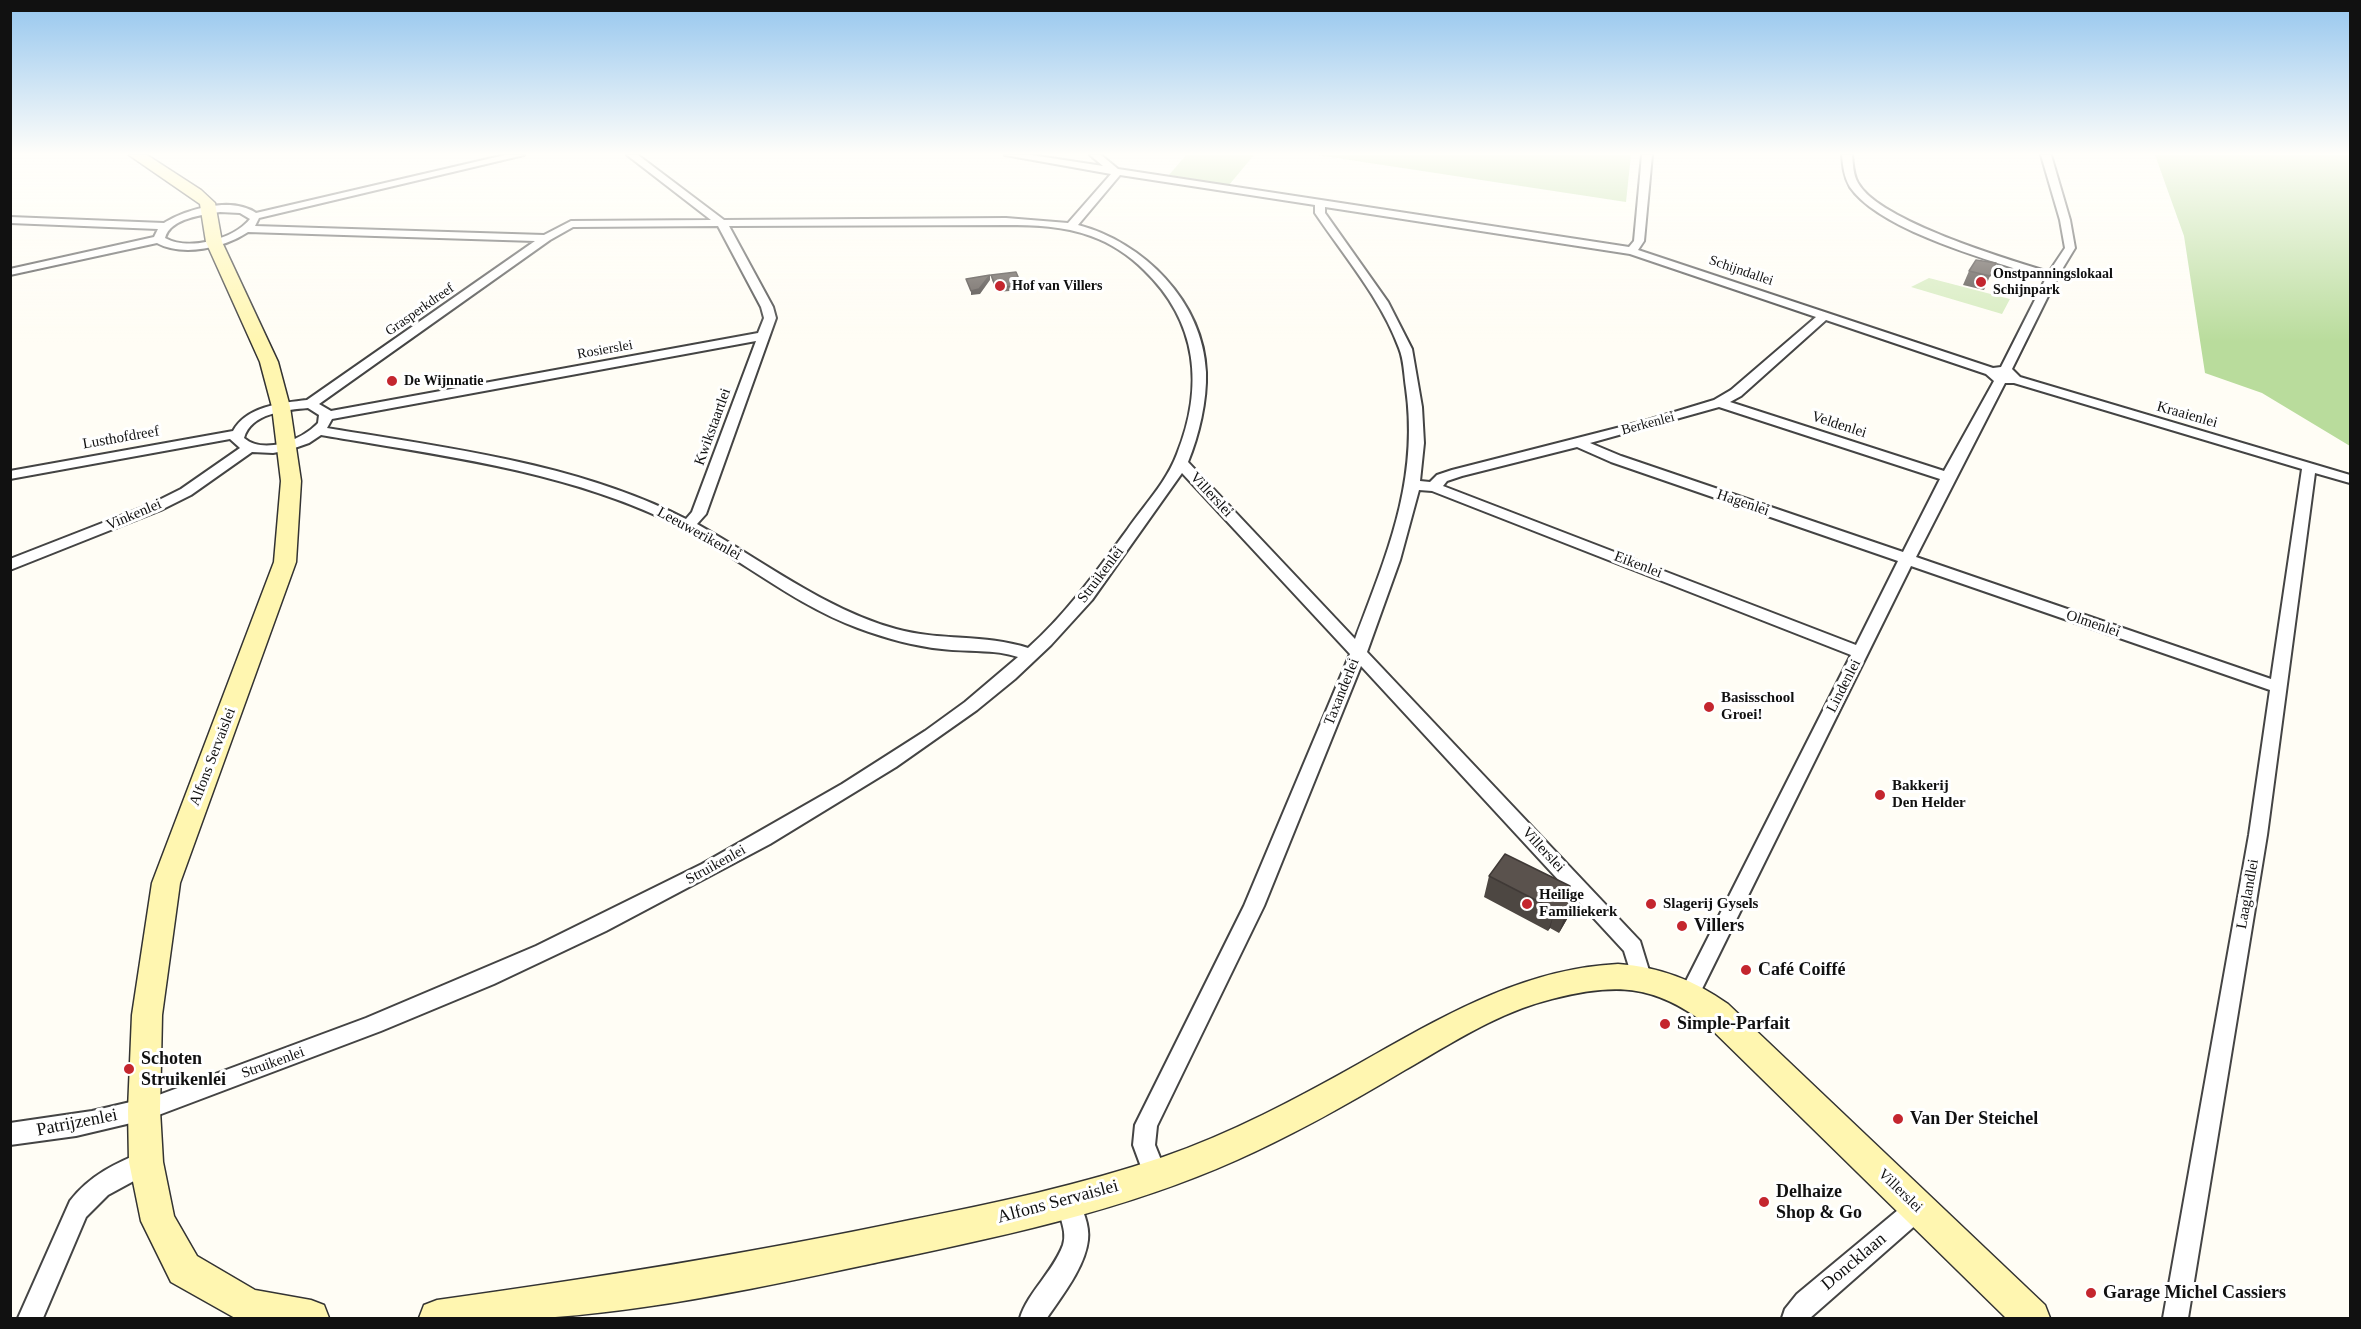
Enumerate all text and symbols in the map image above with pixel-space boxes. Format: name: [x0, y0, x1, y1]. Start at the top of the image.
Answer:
street label: Schijndallei: [1707, 252, 1775, 290]
place label: Onstpanningslokaal Schijnpark: [1993, 266, 2113, 298]
marker: Onstpanningslokaal Schijnpark: [1974, 275, 1988, 289]
place label: Hof van Villers: [1012, 278, 1102, 294]
marker: Hof van Villers: [993, 279, 1007, 293]
street label: Grasperkdreef: [382, 280, 458, 340]
street label: Rosierslei: [576, 337, 634, 363]
place label: De Wijnnatie: [404, 373, 483, 389]
marker: De Wijnnatie: [385, 374, 399, 388]
street label: Kwikstaartlei: [691, 386, 735, 468]
street label: Kraaienlei: [2154, 398, 2220, 432]
street label: Veldenlei: [1809, 408, 1869, 442]
street label: Berkenlei: [1620, 409, 1676, 439]
street label: Lusthofdreef: [81, 422, 161, 454]
street label: Villerslei: [1186, 469, 1236, 521]
street label: Hagenlei: [1714, 486, 1772, 520]
street label: Vinkenlei: [104, 495, 164, 535]
street label: Leeuwerikenlei: [654, 504, 744, 564]
street label: Struikenlei: [1074, 543, 1128, 607]
street label: Eikenlei: [1611, 548, 1665, 582]
street label: Olmenlei: [2064, 606, 2122, 642]
street label: Taxanderlei: [1320, 656, 1364, 728]
street label: Lindenlei: [1823, 656, 1865, 716]
place label: Basisschool Groei!: [1721, 689, 1794, 724]
marker: Basisschool Groei!: [1702, 700, 1716, 714]
street label: Alfons Servaislei: [186, 705, 240, 809]
place label: Bakkerij Den Helder: [1892, 777, 1966, 812]
marker: Bakkerij Den Helder: [1873, 788, 1887, 802]
street label: Villerslei: [1518, 824, 1568, 876]
street label: Struikenlei: [683, 841, 749, 889]
street label: Laaglandlei: [2233, 858, 2263, 930]
place label: Heilige Familiekerk: [1539, 886, 1617, 921]
place label: Slagerij Gysels: [1663, 895, 1758, 913]
marker: Heilige Familiekerk: [1520, 897, 1534, 911]
marker: Slagerij Gysels: [1644, 897, 1658, 911]
place label: Villers: [1694, 915, 1744, 937]
marker: Villers: [1675, 919, 1689, 933]
place label: Café Coiffé: [1758, 959, 1845, 981]
marker: Café Coiffé: [1739, 963, 1753, 977]
place label: Simple-Parfait: [1677, 1013, 1790, 1035]
marker: Simple-Parfait: [1658, 1017, 1672, 1031]
street label: Struikenlei: [239, 1043, 307, 1083]
place label: Schoten Struikenlei: [141, 1048, 226, 1090]
marker: Schoten Struikenlei: [122, 1062, 136, 1076]
street label: Patrijzenlei: [35, 1105, 119, 1141]
place label: Van Der Steichel: [1910, 1108, 2038, 1130]
marker: Van Der Steichel: [1891, 1112, 1905, 1126]
street label: Villerslei: [1874, 1165, 1926, 1217]
street label: Alfons Servaislei: [995, 1175, 1121, 1229]
place label: Delhaize Shop & Go: [1776, 1181, 1862, 1224]
marker: Delhaize Shop & Go: [1757, 1195, 1771, 1209]
street label: Doncklaan: [1817, 1229, 1891, 1295]
place label: Garage Michel Cassiers: [2103, 1282, 2286, 1304]
marker: Garage Michel Cassiers: [2084, 1286, 2098, 1300]

